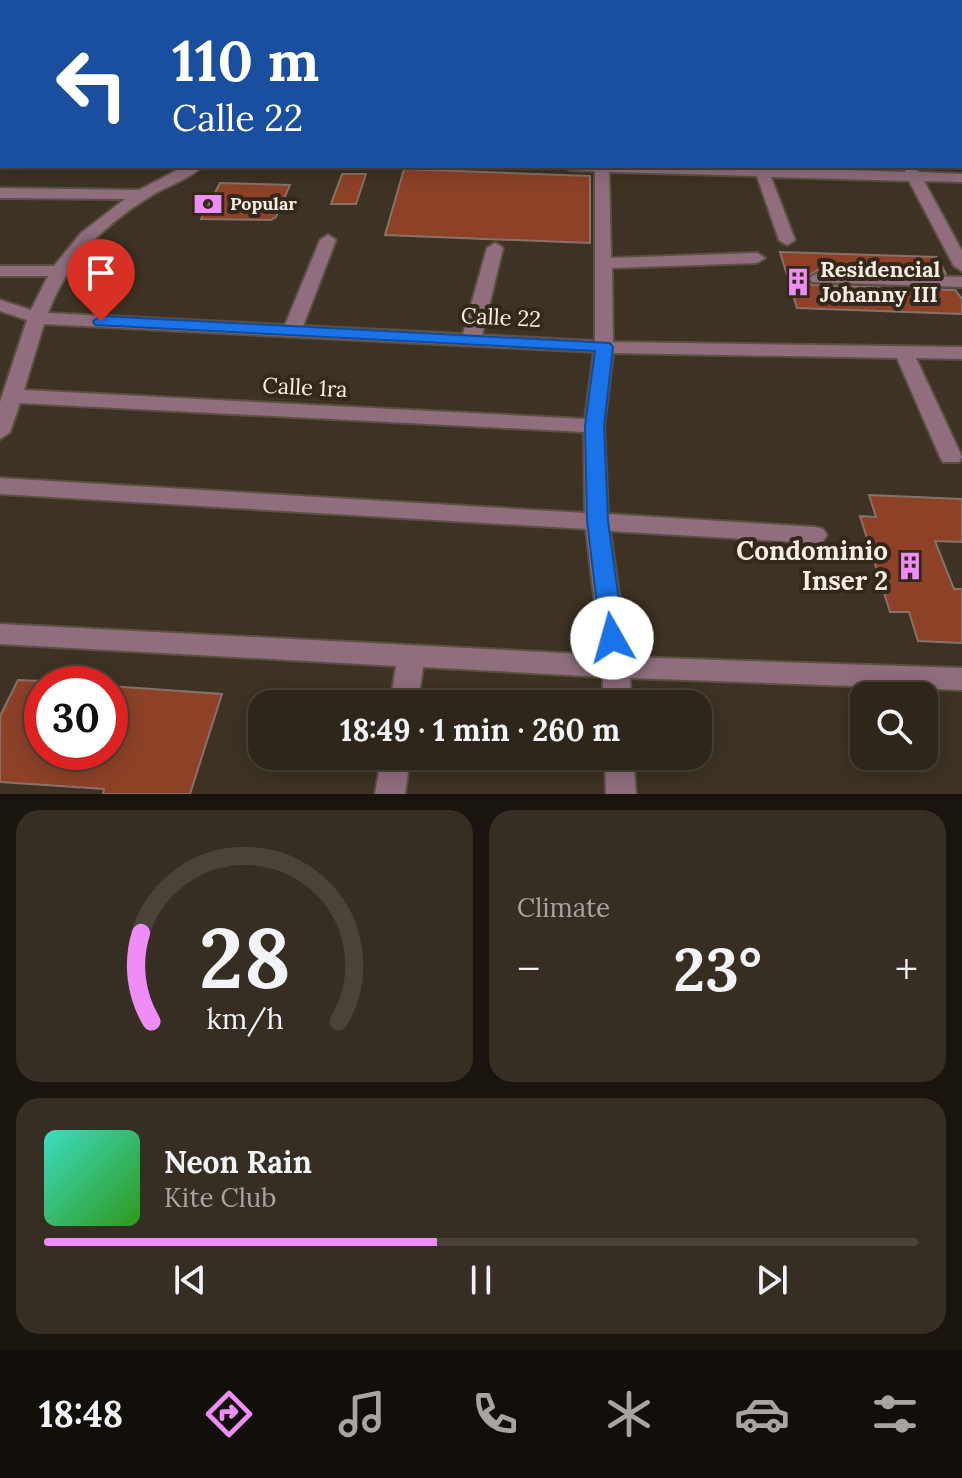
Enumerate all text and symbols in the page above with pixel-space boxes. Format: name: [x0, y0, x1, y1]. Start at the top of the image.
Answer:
text: 110 m: [172, 25, 319, 96]
icon: left: [40, 32, 144, 136]
text: Calle 22: [172, 95, 303, 141]
bank icon: Popular: [193, 189, 223, 219]
place label: Popular: [230, 192, 297, 215]
pin: [67, 239, 135, 321]
icon: arrive: [79, 251, 123, 295]
place label: Residencial Johanny III: [820, 255, 941, 308]
building icon: Residencial Johanny III: [783, 267, 813, 297]
street label: Calle 22: [460, 301, 542, 333]
street label: Calle 1ra: [262, 371, 348, 403]
place label: Condominio Inser 2: [736, 534, 888, 597]
building icon: Condominio Inser 2: [895, 551, 925, 581]
position arrow: [570, 596, 654, 680]
speed limit sign: 30: [24, 666, 128, 770]
map controls: [850, 682, 938, 770]
button: search: [850, 682, 938, 770]
text: 18:49 · 1 min · 260 m: [340, 711, 620, 749]
text: Climate: [517, 891, 610, 924]
text: 28: [199, 904, 290, 1011]
text: 23°: [673, 931, 762, 1007]
text: −: [517, 941, 540, 997]
text: +: [895, 941, 918, 997]
text: km/h: [206, 1000, 283, 1037]
text: Neon Rain: [164, 1143, 312, 1181]
text: Kite Club: [164, 1181, 276, 1214]
icon: previous: [168, 1258, 212, 1302]
icon: pause: [459, 1258, 503, 1302]
icon: next: [750, 1258, 794, 1302]
icon: directions: [201, 1386, 257, 1442]
icon: music: [334, 1386, 390, 1442]
icon: phone: [467, 1386, 523, 1442]
icon: climate: [601, 1386, 657, 1442]
icon: car: [734, 1386, 790, 1442]
icon: filters: [867, 1386, 923, 1442]
text: 18:48: [39, 1391, 123, 1437]

